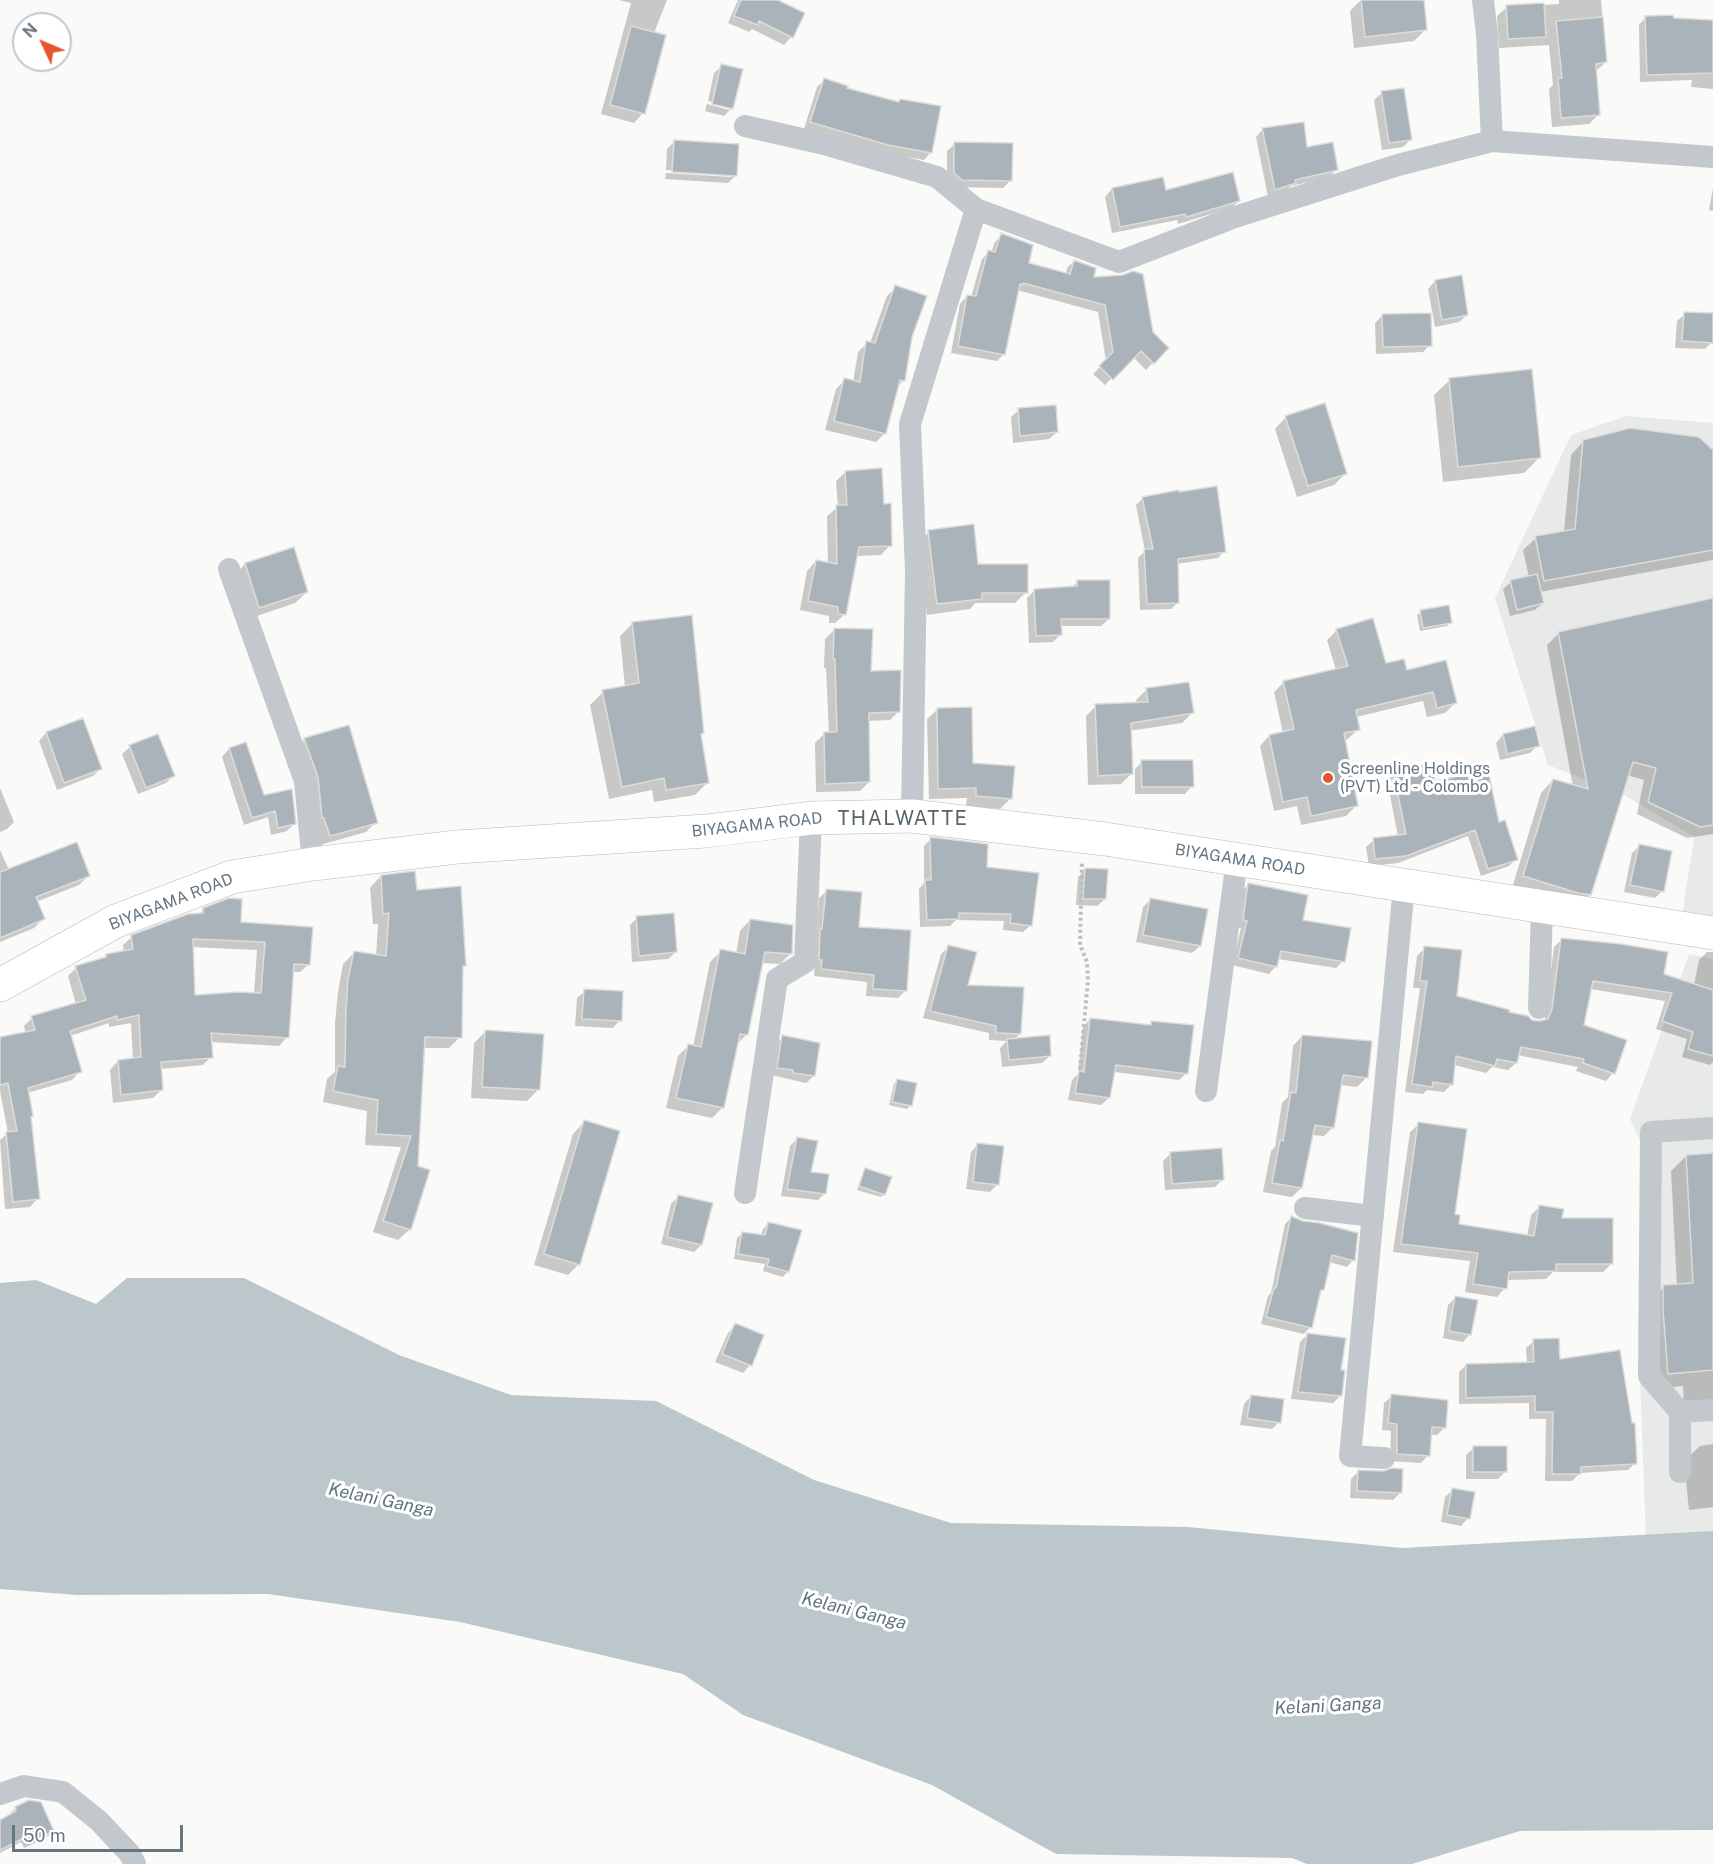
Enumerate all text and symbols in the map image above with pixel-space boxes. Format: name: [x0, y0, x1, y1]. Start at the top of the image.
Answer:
north arrow: [12, 12, 72, 72]
text: N: [19, 19, 41, 42]
place label: Screenline Holdings (PVT) Ltd - Colombo: [1340, 759, 1490, 797]
marker: Screenline Holdings (PVT) Ltd - Colombo: [1321, 771, 1335, 785]
district label: THALWATTE: [837, 807, 969, 831]
street label: BIYAGAMA ROAD: [691, 809, 823, 841]
street label: BIYAGAMA ROAD: [1174, 840, 1306, 880]
street label: BIYAGAMA ROAD: [106, 869, 236, 935]
water label: Kelani Ganga: [326, 1478, 436, 1522]
water label: Kelani Ganga: [799, 1588, 909, 1634]
water label: Kelani Ganga: [1274, 1692, 1382, 1720]
scale bar: [15, 1813, 186, 1851]
text: 50 m: [23, 1825, 66, 1846]

